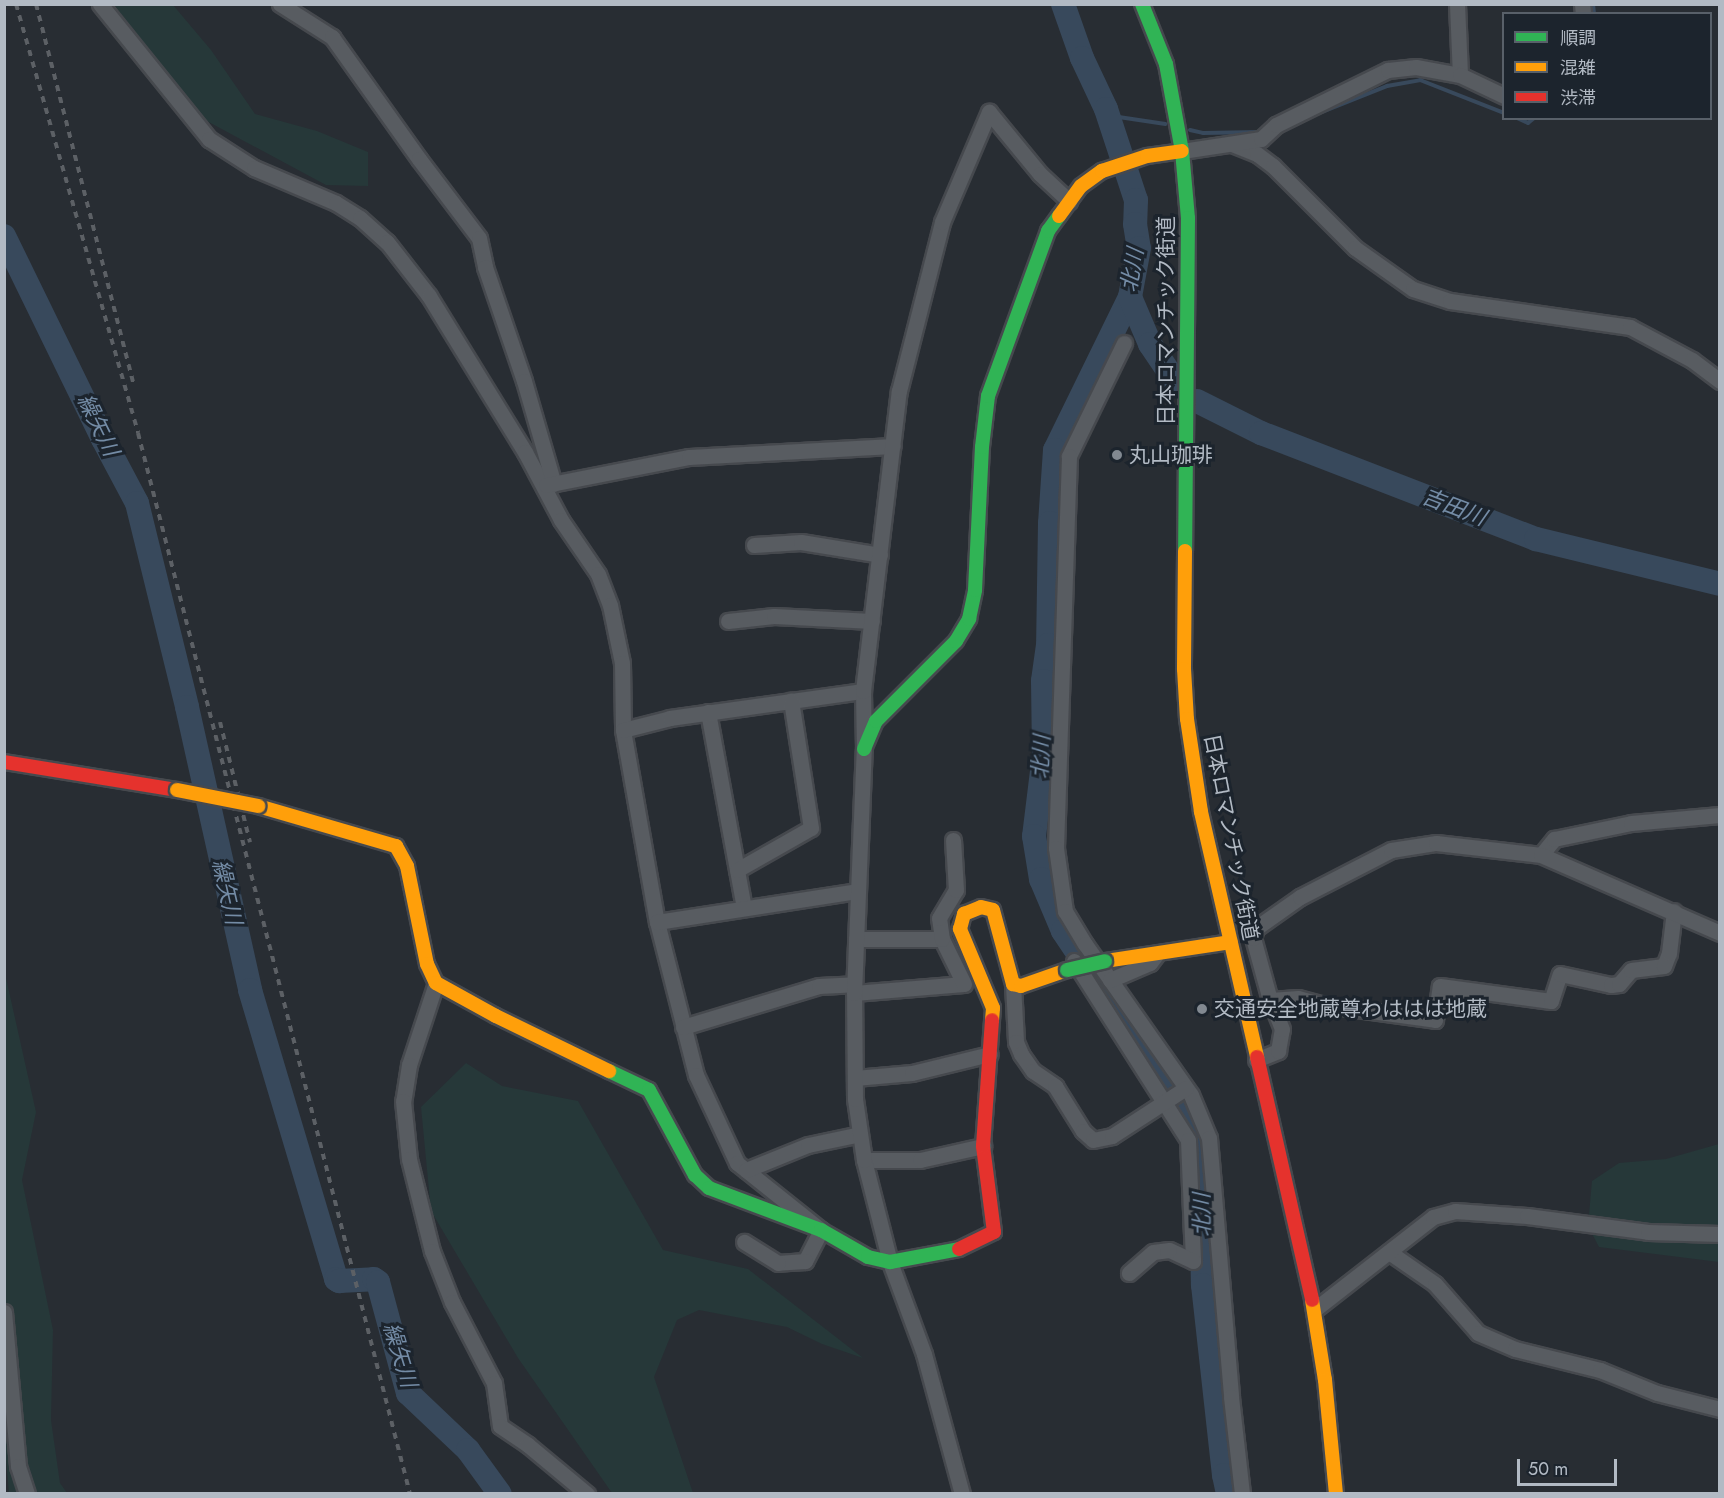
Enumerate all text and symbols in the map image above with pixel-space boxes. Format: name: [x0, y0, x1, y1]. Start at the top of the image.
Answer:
legend: [1502, 12, 1712, 120]
text: 順調: [1560, 25, 1596, 51]
text: 混雑: [1560, 55, 1596, 81]
text: 渋滞: [1560, 85, 1596, 111]
street label: 日本ロマンチック街道: [1153, 216, 1179, 426]
water label: 北川: [1115, 246, 1149, 294]
water label: 繰矢川: [72, 390, 124, 460]
place label: 丸山珈琲: [1129, 442, 1213, 468]
marker: 丸山珈琲: [1110, 448, 1124, 462]
water label: 吉田川: [1418, 483, 1490, 531]
street label: 日本ロマンチック街道: [1199, 732, 1263, 942]
water label: 北川: [1027, 734, 1055, 780]
water label: 繰矢川: [207, 857, 247, 927]
place label: 交通安全地蔵尊わははは地蔵: [1214, 996, 1487, 1022]
marker: 交通安全地蔵尊わははは地蔵: [1195, 1002, 1209, 1016]
water label: 北川: [1188, 1193, 1216, 1237]
water label: 繰矢川: [378, 1320, 422, 1390]
scale bar: [1520, 1447, 1620, 1485]
text: 50 m: [1528, 1456, 1568, 1482]

